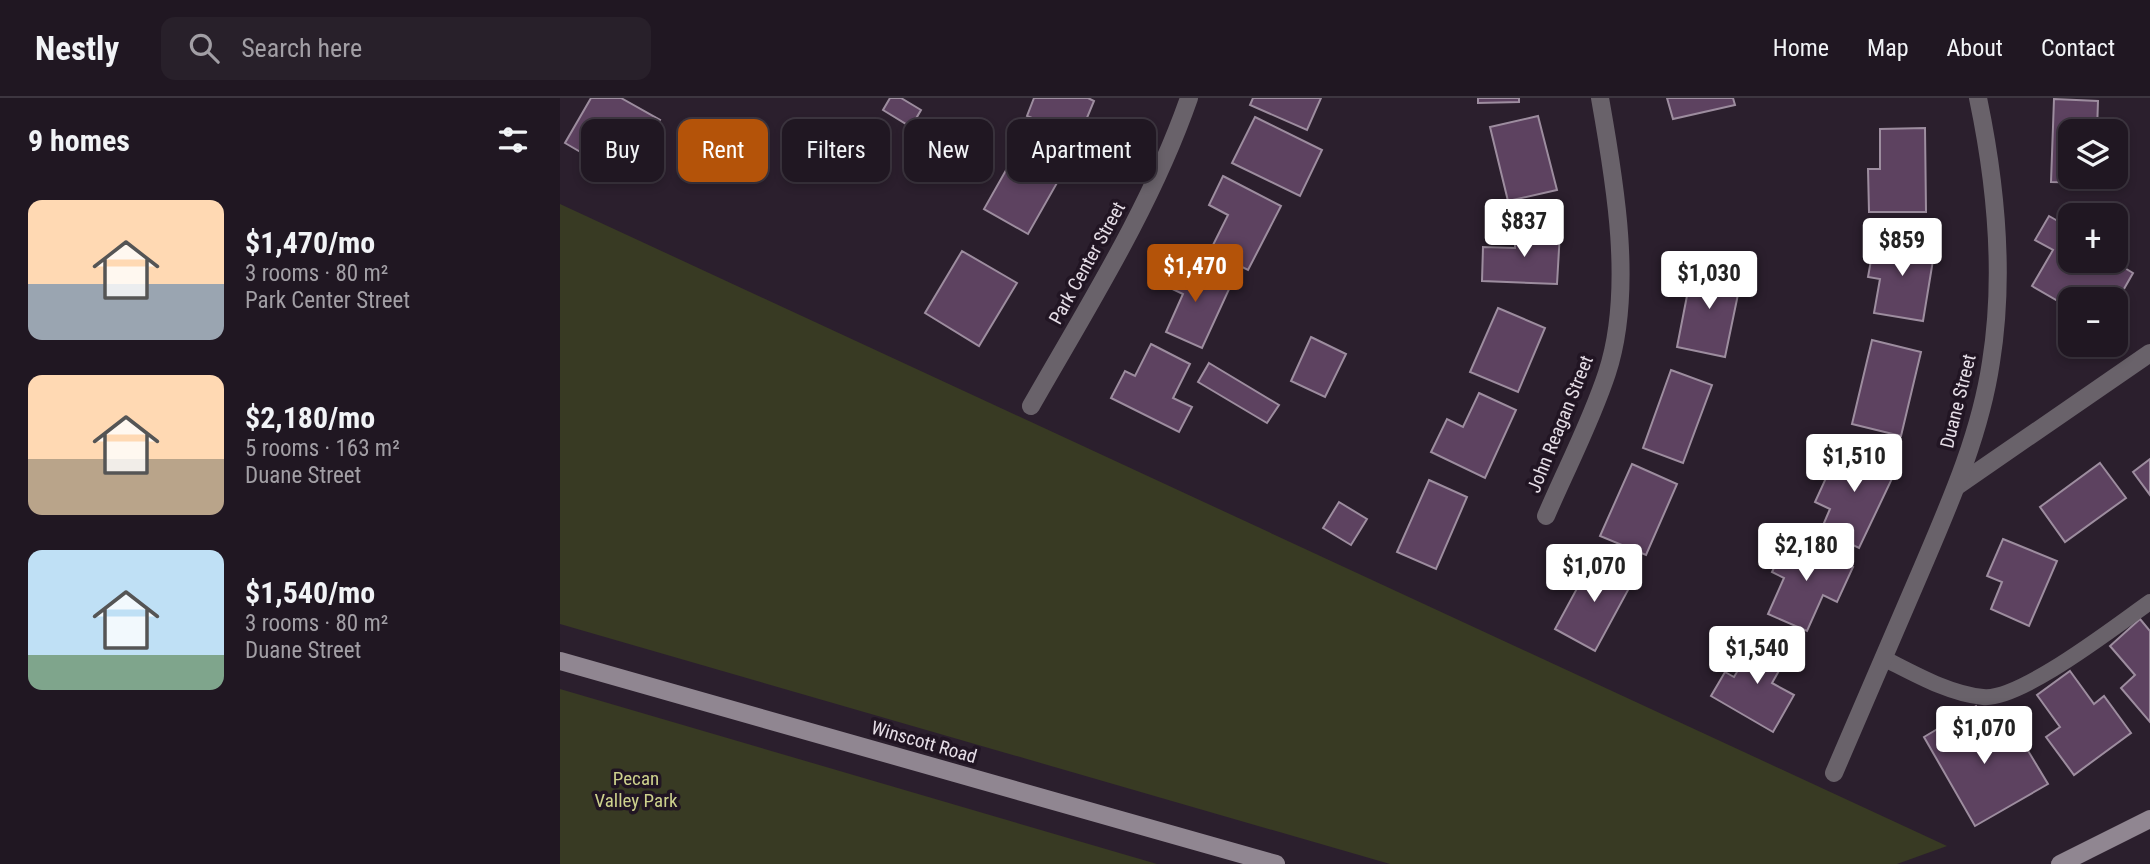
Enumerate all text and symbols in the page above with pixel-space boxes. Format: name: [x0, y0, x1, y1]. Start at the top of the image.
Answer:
search box: [161, 17, 651, 80]
text: Nestly: [35, 29, 119, 68]
icon: search: [185, 29, 223, 67]
text: Search here: [241, 33, 362, 63]
text: Home: [1773, 34, 1829, 62]
text: Map: [1867, 34, 1909, 62]
text: About: [1947, 34, 2003, 62]
text: Contact: [2041, 34, 2115, 62]
chip: Buy: [581, 119, 664, 182]
chip: Rent: [678, 119, 768, 182]
chip: Filters: [782, 119, 890, 182]
chip: New: [904, 119, 993, 182]
chip: Apartment: [1007, 119, 1156, 182]
map controls: [2058, 119, 2128, 357]
button: layers: [2058, 119, 2128, 189]
icon: filters: [494, 121, 532, 159]
text: 9 homes: [28, 123, 130, 158]
street label: Park Center Street: [1044, 198, 1130, 328]
pin: $837: [1483, 200, 1565, 259]
button: +: [2058, 203, 2128, 273]
text: $837: [1501, 208, 1547, 235]
pin: $859: [1861, 218, 1943, 278]
text: $1,470/mo: [245, 225, 375, 260]
text: $859: [1879, 227, 1925, 254]
icon: home: [84, 228, 168, 312]
pin: $1,470: [1138, 244, 1252, 304]
pin: $1,030: [1652, 252, 1766, 311]
text: $1,470: [1163, 253, 1227, 280]
text: 3 rooms · 80 m²: [245, 260, 388, 287]
text: $1,030: [1677, 260, 1741, 287]
text: Park Center Street: [245, 287, 410, 314]
button: −: [2058, 287, 2128, 357]
street label: John Reagan Street: [1522, 352, 1598, 496]
street label: Duane Street: [1935, 352, 1981, 450]
text: $2,180/mo: [245, 400, 375, 435]
icon: home: [84, 403, 168, 487]
pin: $1,510: [1797, 434, 1911, 494]
text: 5 rooms · 163 m²: [245, 435, 400, 462]
text: $1,510: [1822, 443, 1886, 470]
text: Duane Street: [245, 462, 361, 489]
pin: $2,180: [1749, 524, 1863, 583]
text: $2,180: [1774, 532, 1838, 559]
pin: $1,070: [1537, 545, 1651, 604]
text: $1,070: [1562, 553, 1626, 580]
text: $1,540/mo: [245, 575, 375, 610]
icon: home: [84, 578, 168, 662]
text: 3 rooms · 80 m²: [245, 610, 388, 637]
pin: $1,540: [1700, 626, 1814, 686]
text: $1,540: [1725, 635, 1789, 662]
text: Duane Street: [245, 637, 361, 664]
pin: $1,070: [1927, 706, 2041, 766]
text: $1,070: [1952, 715, 2016, 742]
street label: Winscott Road: [869, 716, 979, 768]
park label: Pecan Valley Park: [595, 767, 678, 812]

